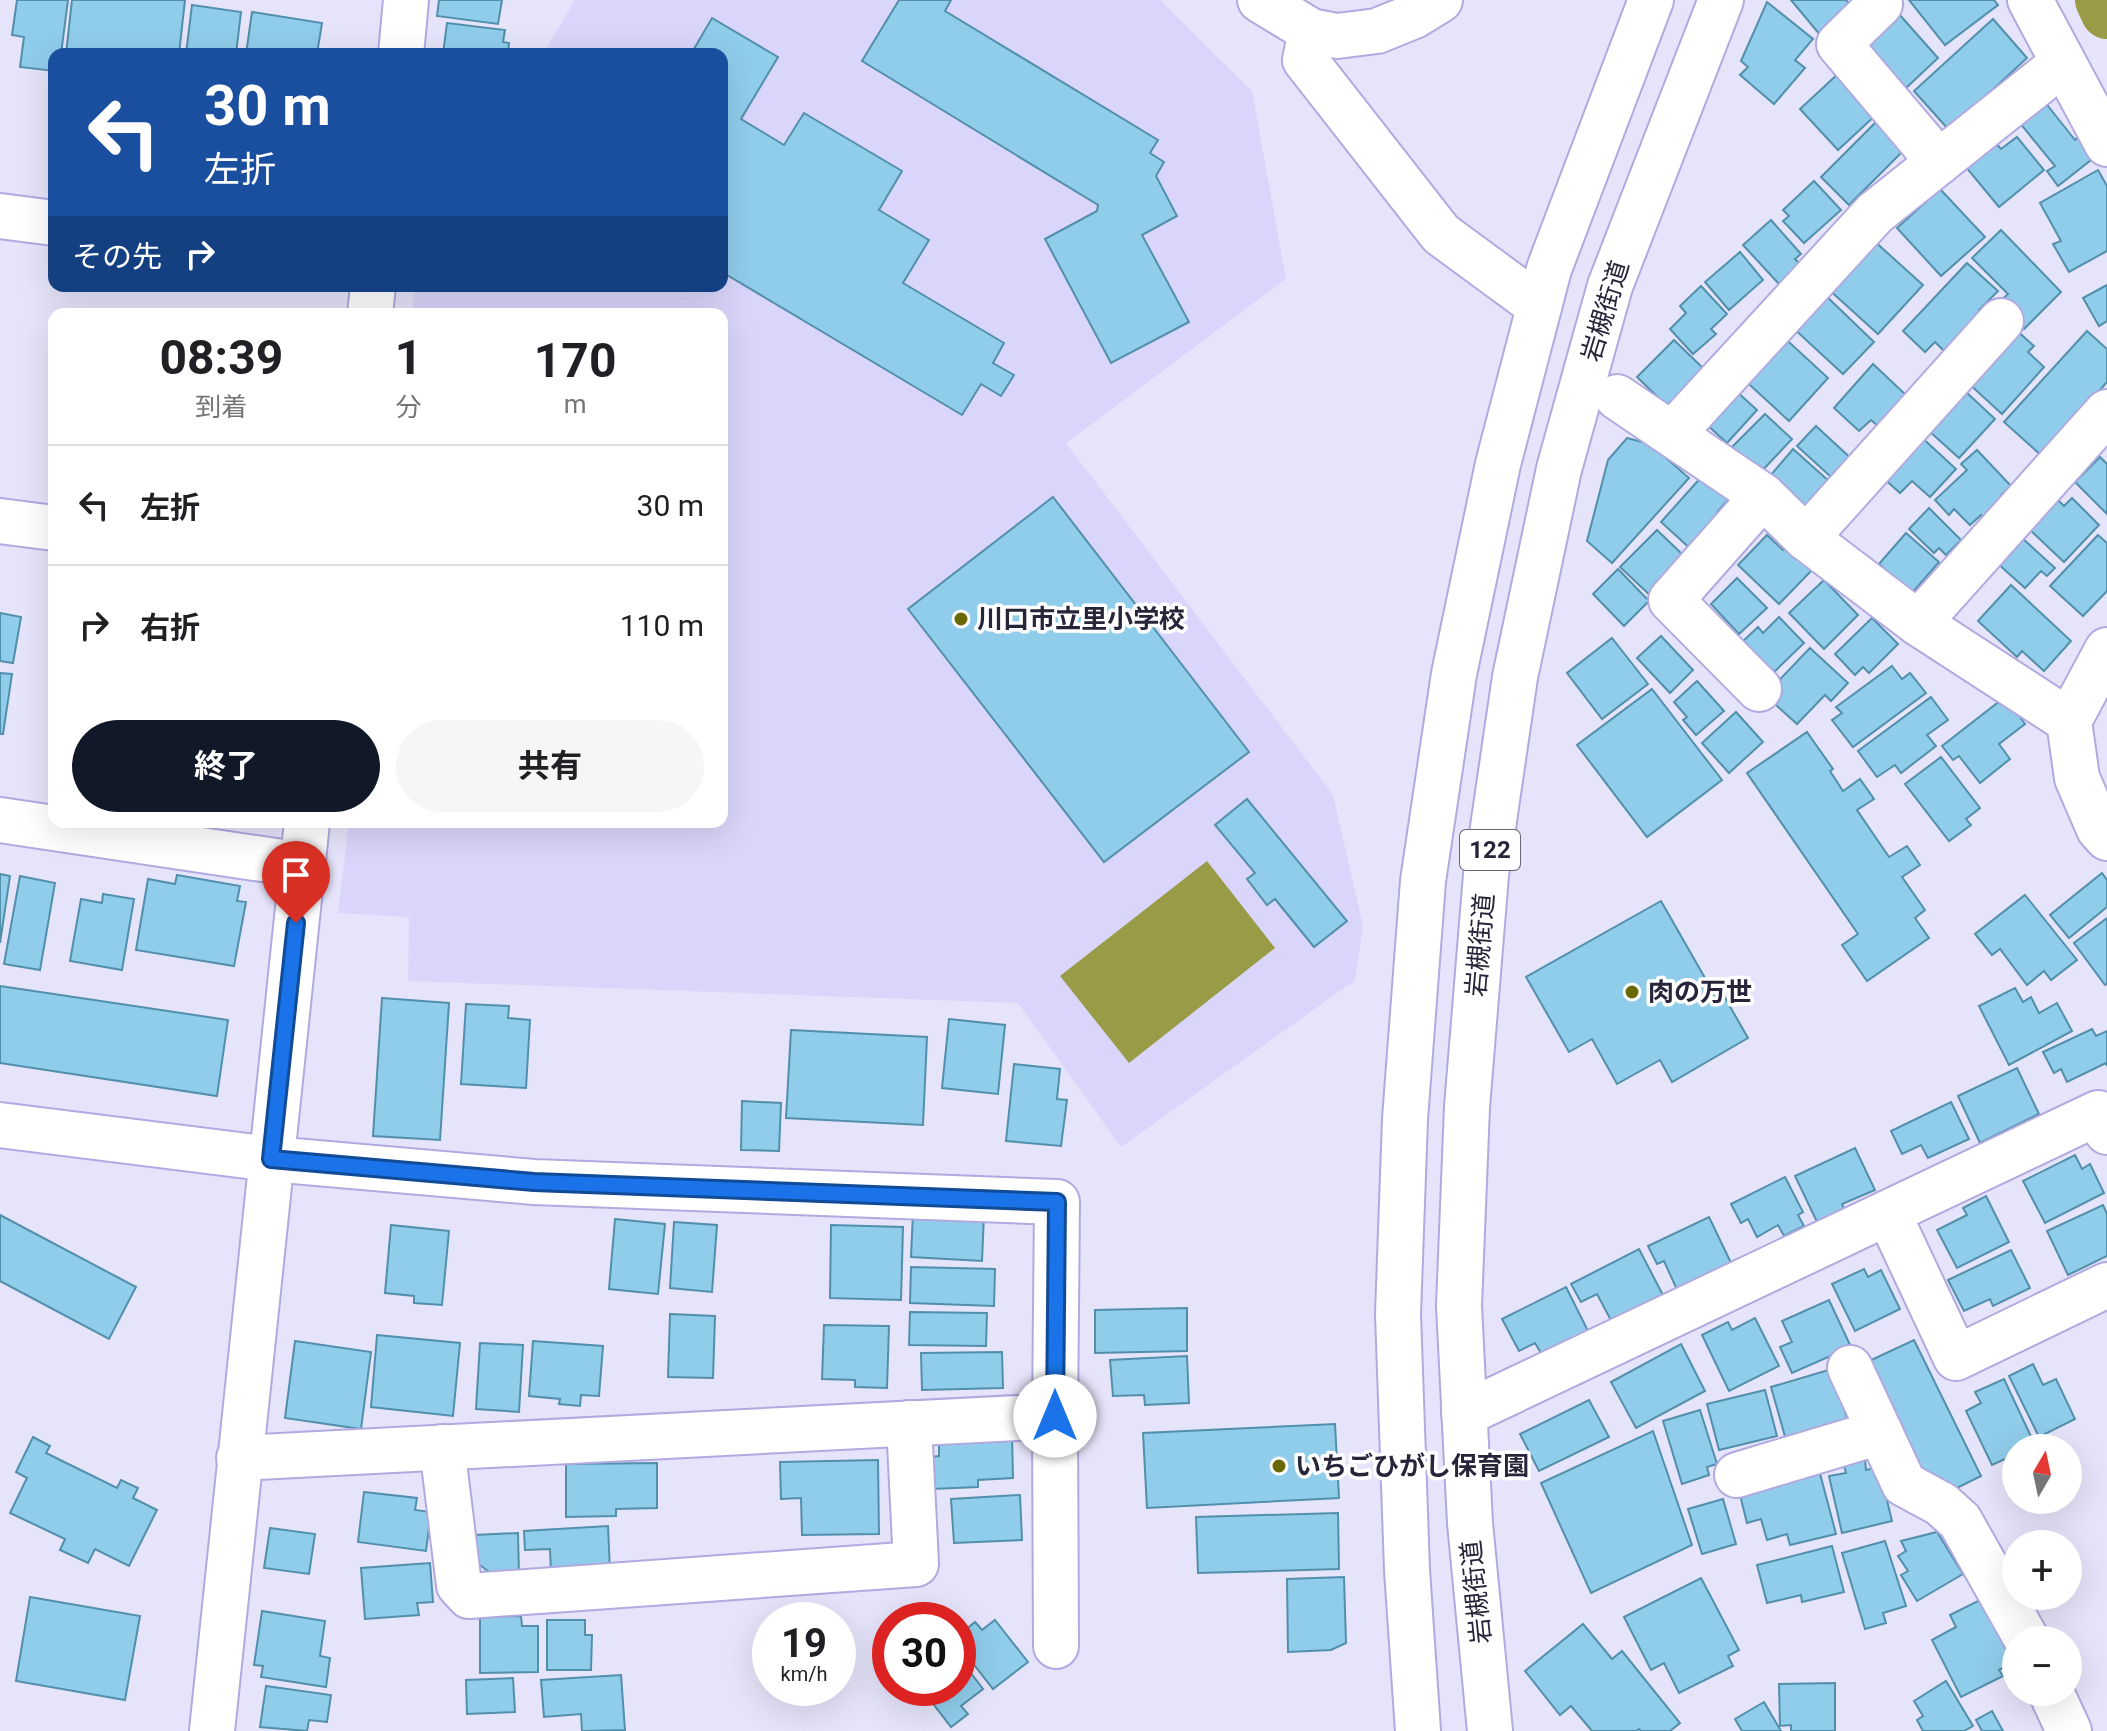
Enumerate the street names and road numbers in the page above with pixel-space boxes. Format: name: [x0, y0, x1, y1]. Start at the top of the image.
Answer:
street label: 岩槻街道: [1575, 257, 1635, 365]
road number: 122: [1460, 830, 1520, 870]
street label: 岩槻街道: [1461, 892, 1499, 998]
street label: 岩槻街道: [1456, 1539, 1496, 1645]

